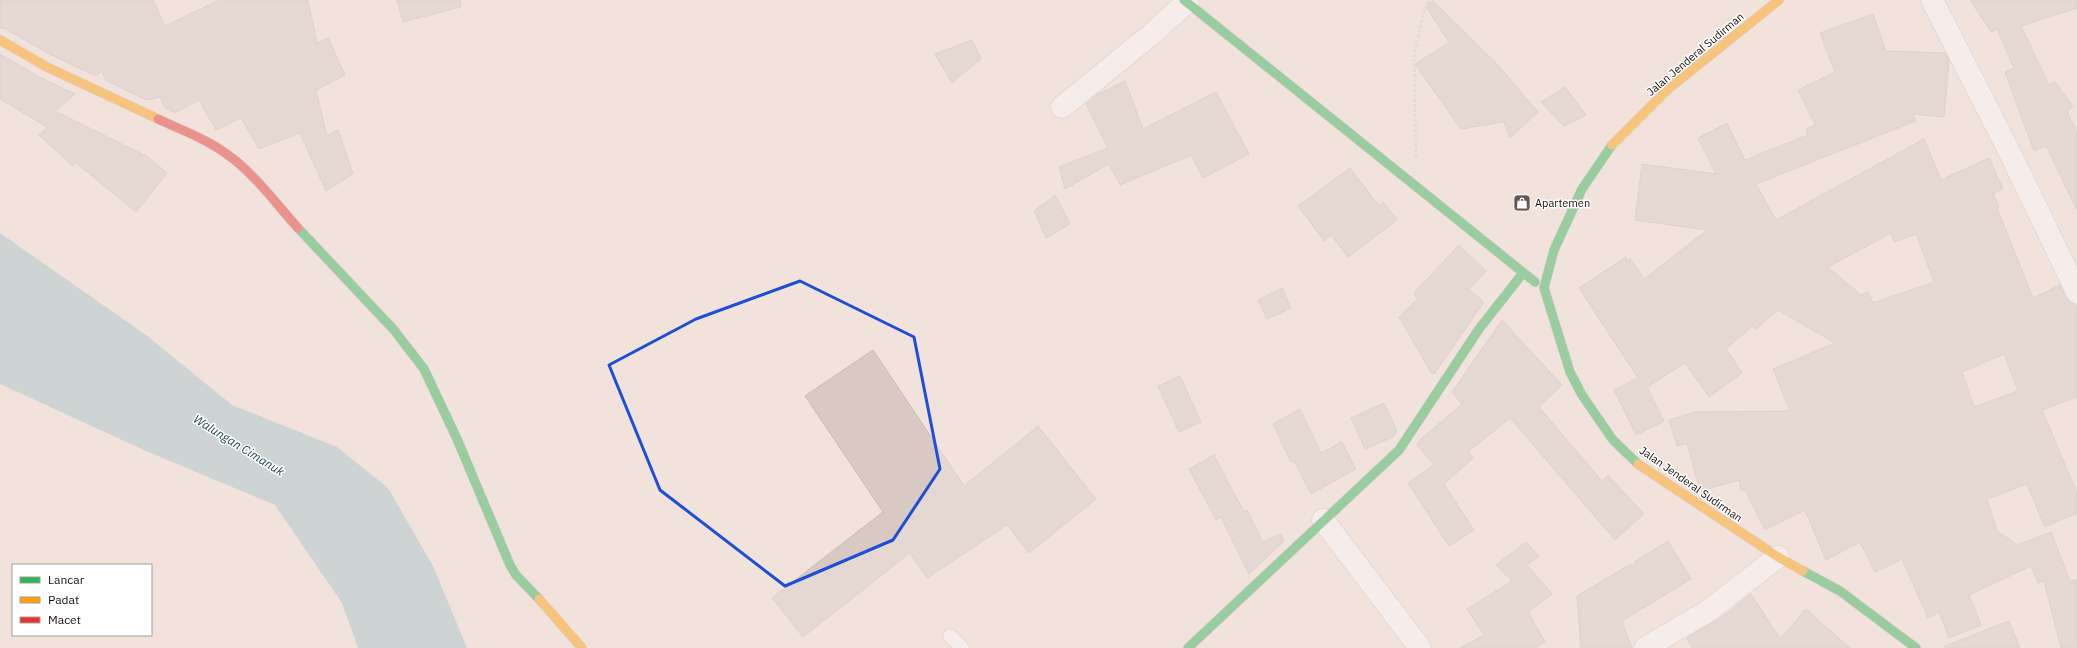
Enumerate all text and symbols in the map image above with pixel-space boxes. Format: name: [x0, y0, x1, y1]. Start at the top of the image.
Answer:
street label: Jalan Jenderal Sudirman: [1644, 9, 1746, 99]
shop icon: Apartemen: [1512, 193, 1532, 213]
place label: Apartemen: [1535, 196, 1590, 210]
water label: Walungan Cimanuk: [191, 411, 288, 479]
street label: Jalan Jenderal Sudirman: [1637, 443, 1745, 525]
legend: [12, 564, 152, 636]
text: Lancar: [48, 572, 85, 587]
text: Padat: [48, 592, 79, 607]
text: Macet: [48, 612, 81, 627]

